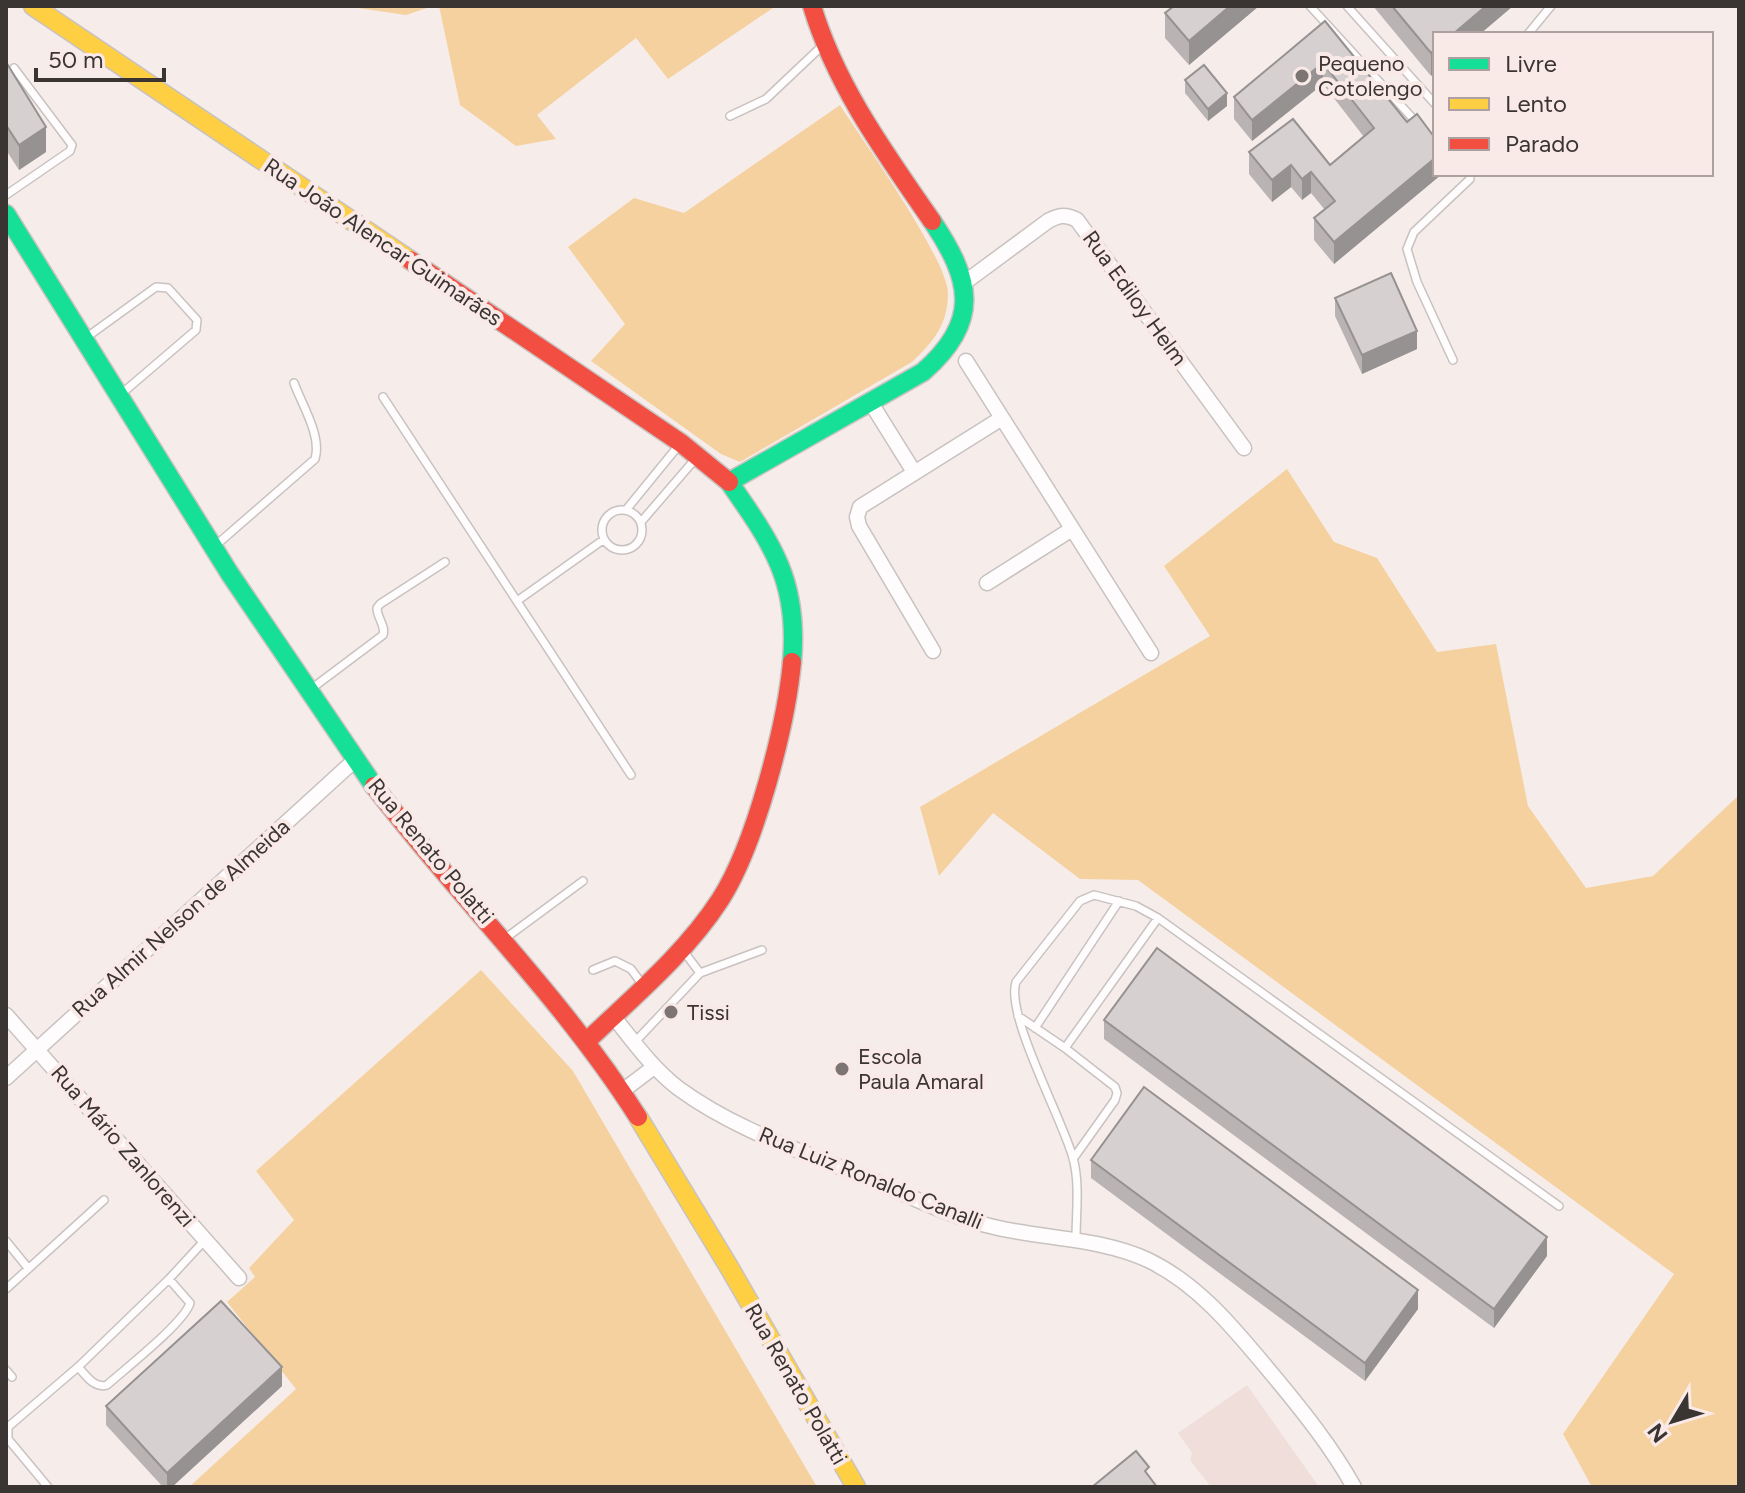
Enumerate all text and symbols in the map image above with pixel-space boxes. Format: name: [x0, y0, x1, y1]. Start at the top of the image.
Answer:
scale bar: [36, 32, 164, 82]
legend: [1433, 32, 1713, 176]
text: 50 m: [48, 45, 104, 74]
text: Livre: [1505, 49, 1557, 78]
place label: Pequeno Cotolengo: [1318, 50, 1422, 102]
marker: Pequeno Cotolengo: [1293, 67, 1311, 85]
text: Lento: [1505, 89, 1567, 118]
text: Parado: [1505, 129, 1579, 158]
street label: Rua João Alencar Guimarães: [259, 152, 507, 332]
street label: Rua Ediloy Helm: [1077, 225, 1193, 371]
street label: Rua Renato Polatti: [362, 773, 500, 929]
street label: Rua Almir Nelson de Almeida: [67, 813, 295, 1023]
place label: Tissi: [687, 999, 730, 1026]
marker: Tissi: [662, 1003, 680, 1021]
place label: Escola Paula Amaral: [858, 1043, 984, 1095]
street label: Rua Mário Zanlorenzi: [45, 1059, 201, 1233]
marker: Escola Paula Amaral: [833, 1060, 851, 1078]
street label: Rua Luiz Ronaldo Canalli: [755, 1121, 987, 1235]
street label: Rua Renato Polatti: [739, 1299, 853, 1469]
north arrow: [1633, 1381, 1713, 1461]
text: N: [1642, 1418, 1674, 1448]

